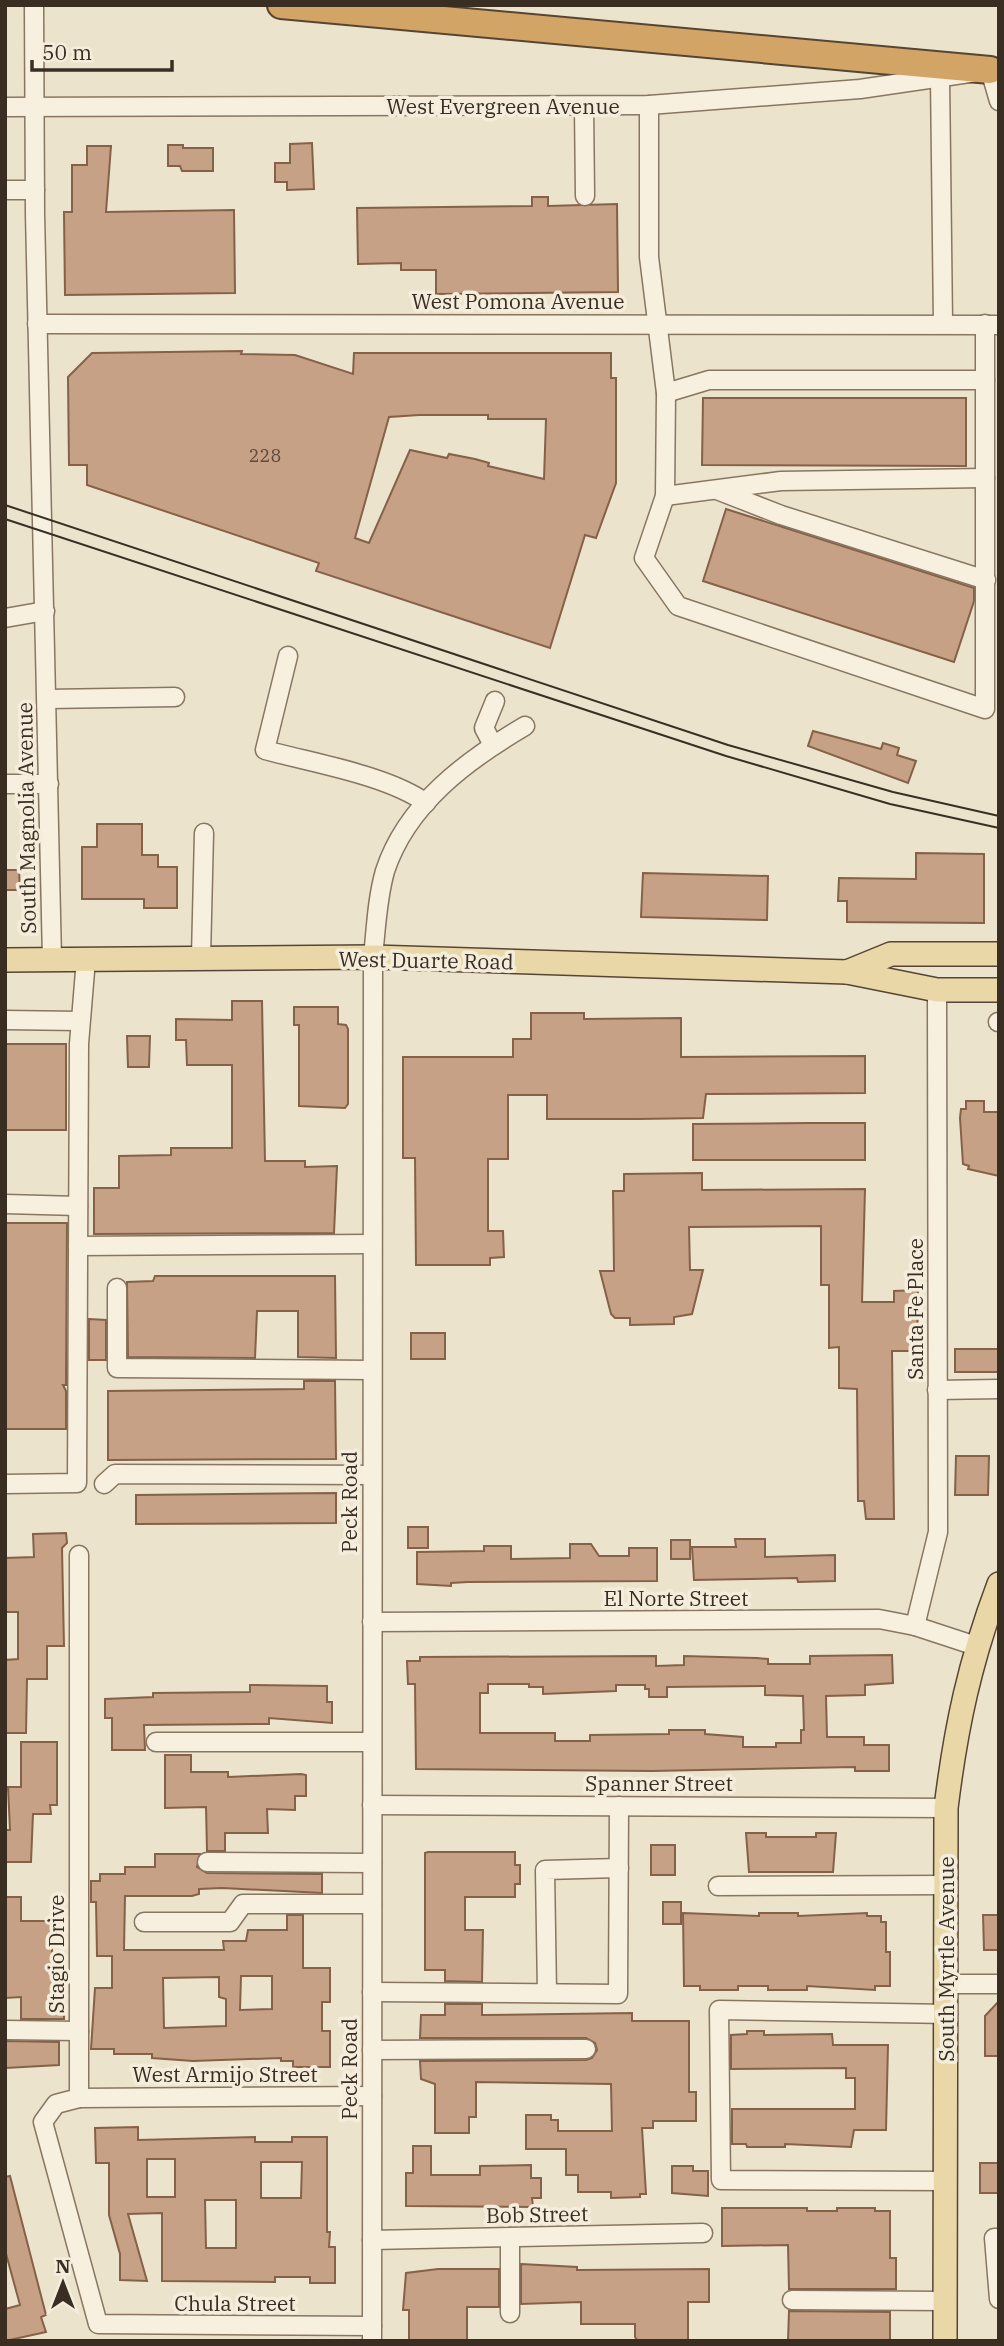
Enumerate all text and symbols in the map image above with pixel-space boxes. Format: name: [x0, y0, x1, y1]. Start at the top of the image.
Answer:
scale bar: [32, 28, 172, 72]
text: 50 m: [42, 38, 92, 66]
street label: West Evergreen Avenue: [386, 92, 620, 120]
street label: West Pomona Avenue: [411, 287, 625, 315]
house number: 228: [249, 444, 281, 467]
street label: South Magnolia Avenue: [10, 702, 42, 934]
street label: West Duarte Road: [338, 944, 514, 976]
street label: Santa Fe Place: [901, 1238, 929, 1380]
street label: Peck Road: [335, 1451, 363, 1553]
street label: El Norte Street: [604, 1584, 748, 1612]
street label: Spanner Street: [585, 1769, 733, 1797]
street label: South Myrtle Avenue: [932, 1856, 960, 2062]
street label: Stagio Drive: [42, 1895, 70, 2013]
street label: Peck Road: [335, 2018, 363, 2120]
street label: West Armijo Street: [132, 2060, 318, 2088]
street label: Bob Street: [486, 2199, 588, 2229]
north arrow: [28, 2248, 98, 2318]
text: N: [55, 2254, 71, 2278]
street label: Chula Street: [174, 2289, 296, 2317]

